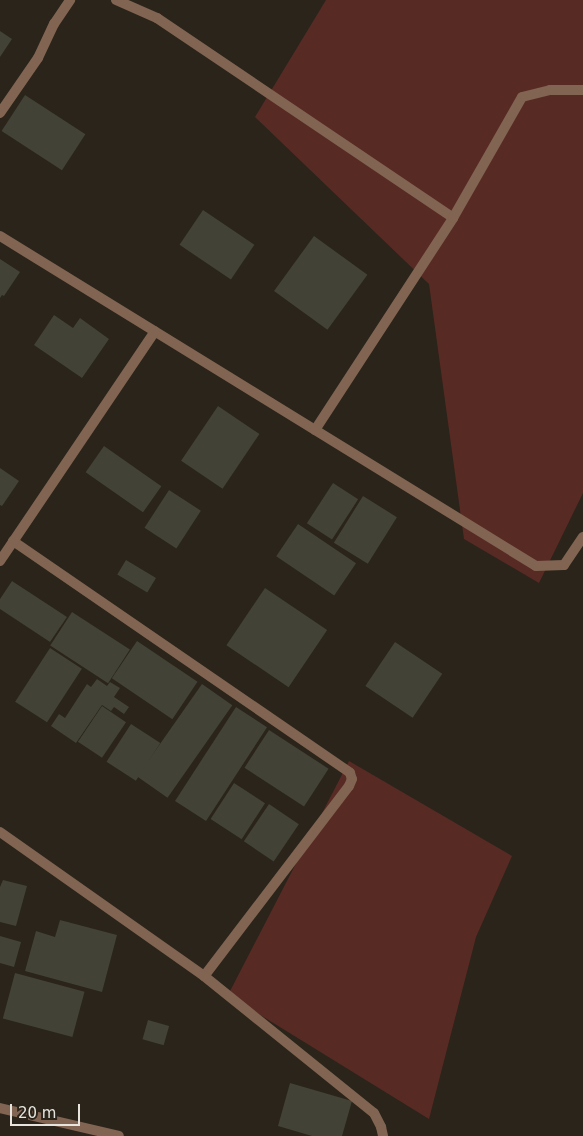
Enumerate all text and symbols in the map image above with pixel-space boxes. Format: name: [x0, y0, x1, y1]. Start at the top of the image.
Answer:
scale bar: [12, 1094, 82, 1126]
text: 20 m: [18, 1104, 56, 1122]

